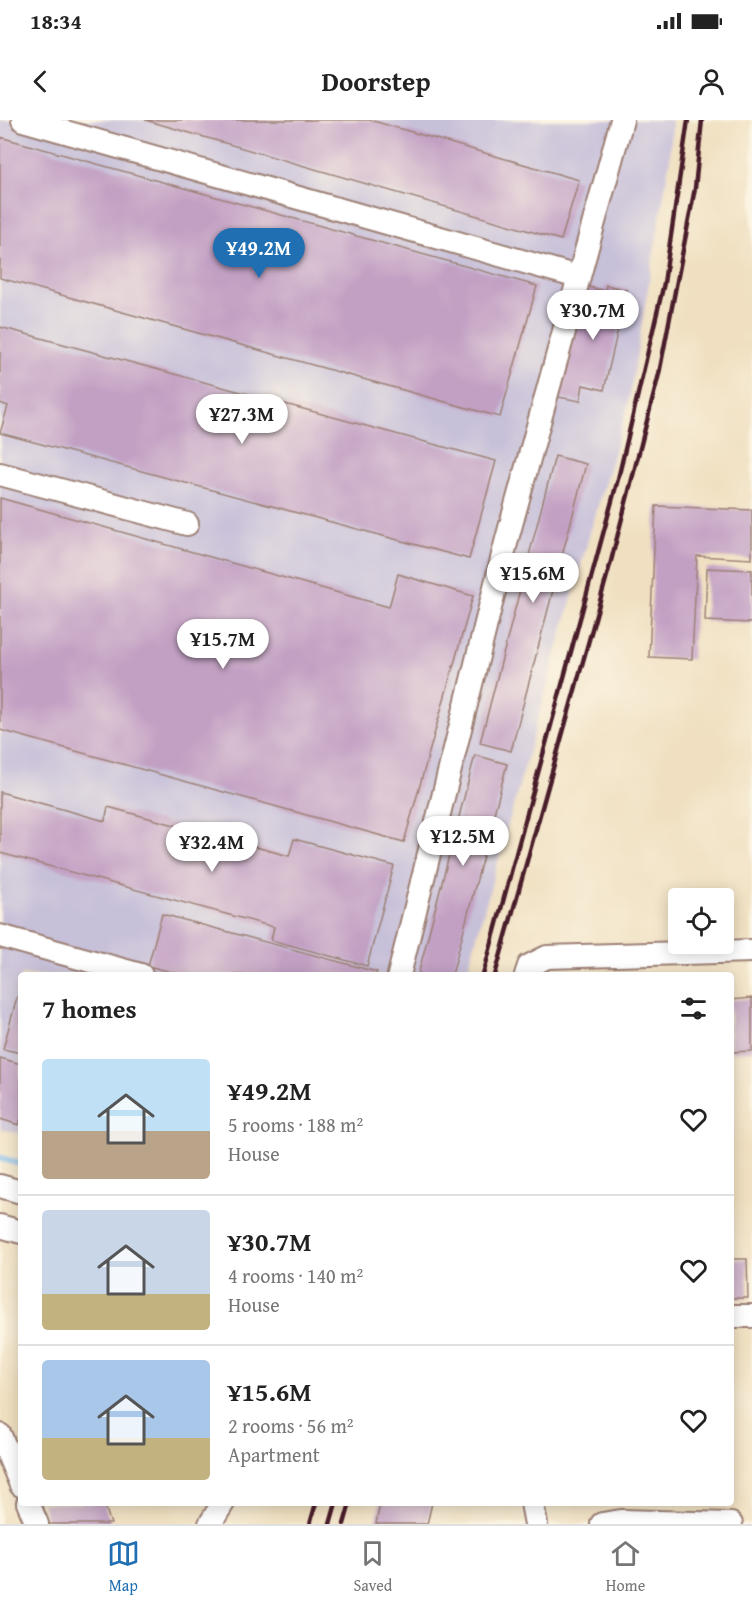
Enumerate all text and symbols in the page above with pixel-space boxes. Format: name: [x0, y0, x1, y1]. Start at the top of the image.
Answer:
text: 18:34: [30, 5, 82, 37]
text: Doorstep: [321, 61, 431, 101]
icon: back: [24, 65, 57, 98]
icon: person: [695, 65, 728, 98]
pin: ¥49.2M: [210, 228, 308, 279]
text: ¥49.2M: [227, 233, 291, 262]
pin: ¥30.7M: [544, 290, 642, 341]
text: ¥30.7M: [561, 295, 625, 324]
pin: ¥27.3M: [193, 394, 291, 445]
text: ¥27.3M: [210, 399, 274, 428]
pin: ¥15.6M: [484, 553, 582, 604]
text: ¥15.6M: [501, 558, 565, 587]
pin: ¥15.7M: [174, 619, 272, 670]
text: ¥15.7M: [191, 624, 255, 653]
pin: ¥12.5M: [414, 816, 512, 867]
text: ¥12.5M: [431, 821, 495, 850]
pin: ¥32.4M: [163, 822, 261, 873]
text: ¥32.4M: [180, 827, 244, 856]
map controls: [668, 888, 734, 954]
button: locate: [668, 888, 734, 954]
text: 7 homes: [42, 989, 137, 1028]
icon: filters: [677, 992, 710, 1025]
text: ¥49.2M: [228, 1071, 312, 1110]
icon: home: [90, 1083, 162, 1155]
icon: heart: [677, 1103, 710, 1136]
text: 5 rooms · 188 m²: [228, 1110, 363, 1139]
text: House: [228, 1139, 280, 1168]
text: ¥30.7M: [228, 1222, 312, 1261]
icon: home: [90, 1234, 162, 1306]
icon: heart: [677, 1254, 710, 1287]
text: 4 rooms · 140 m²: [228, 1261, 363, 1290]
text: House: [228, 1290, 280, 1319]
text: ¥15.6M: [228, 1372, 312, 1411]
icon: home: [90, 1384, 162, 1456]
icon: heart: [677, 1404, 710, 1437]
text: 2 rooms · 56 m²: [228, 1411, 354, 1440]
text: Apartment: [228, 1440, 320, 1469]
tab: Map: [107, 1537, 140, 1597]
tab: Saved: [353, 1537, 392, 1597]
tab: Home: [606, 1537, 645, 1597]

